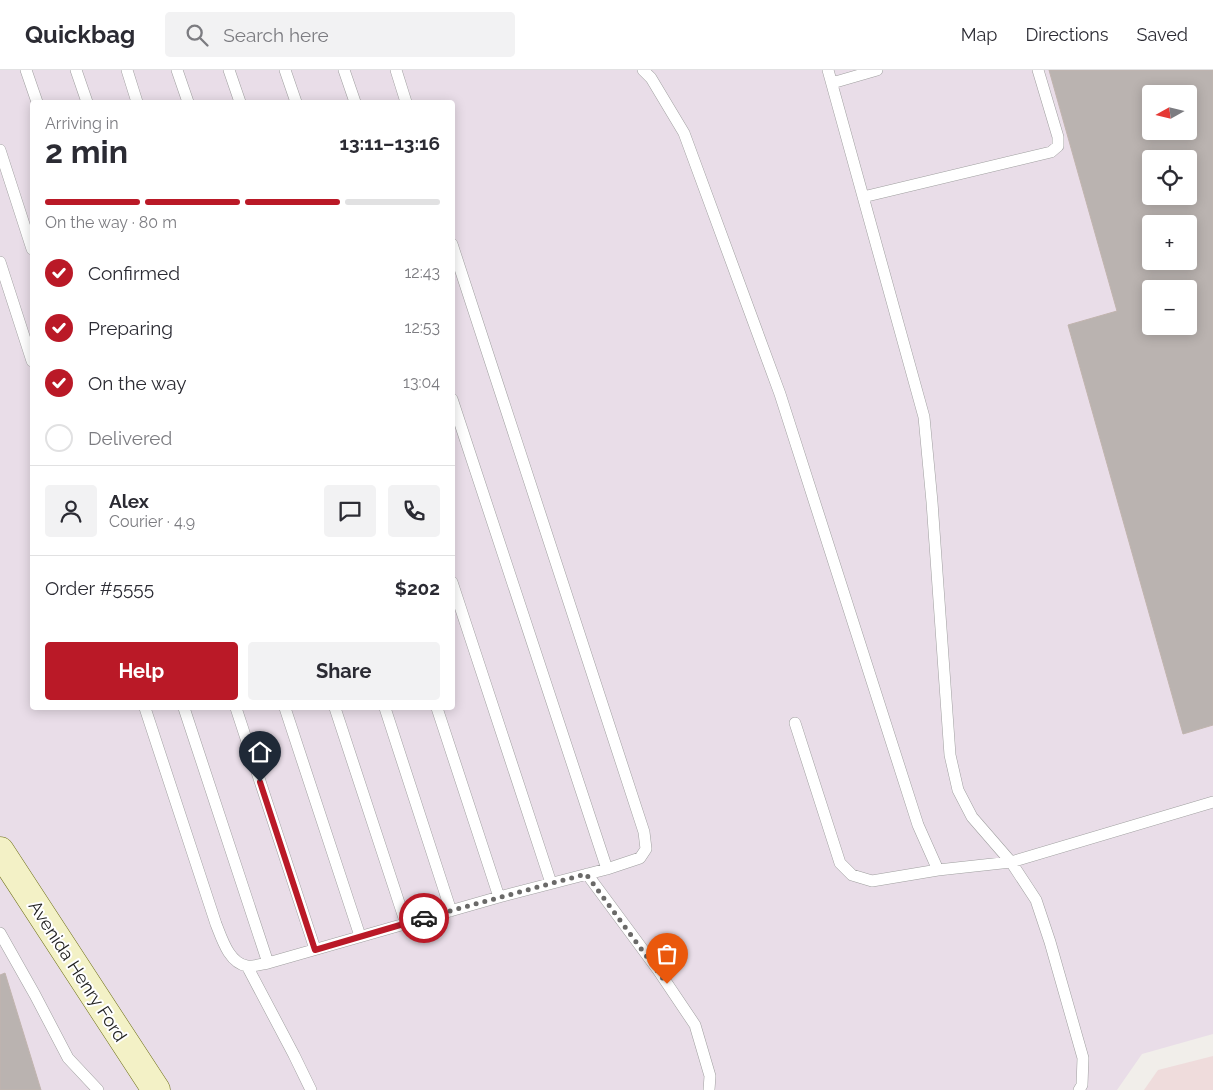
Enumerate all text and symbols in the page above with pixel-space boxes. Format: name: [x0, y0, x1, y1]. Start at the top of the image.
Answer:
search box: [165, 12, 515, 57]
text: Quickbag: [25, 20, 135, 49]
icon: search: [183, 21, 211, 49]
text: Search here: [223, 24, 329, 46]
text: Map: [961, 24, 997, 45]
text: Directions: [1025, 24, 1109, 45]
text: Saved: [1137, 24, 1188, 45]
north arrow: [1142, 85, 1198, 140]
map controls: [1142, 85, 1197, 335]
text: Arriving in: [45, 114, 119, 133]
text: 13:11–13:16: [340, 132, 440, 154]
text: 2 min: [45, 133, 128, 170]
button: locate: [1142, 150, 1197, 205]
text: On the way · 80 m: [45, 213, 177, 232]
button: +: [1142, 215, 1197, 270]
icon: check: [45, 259, 73, 287]
text: Confirmed: [88, 262, 180, 284]
text: 12:43: [405, 263, 440, 282]
button: −: [1142, 280, 1197, 335]
icon: check: [45, 314, 73, 342]
text: Preparing: [88, 317, 173, 339]
text: 12:53: [405, 318, 440, 337]
icon: check: [45, 369, 73, 397]
text: On the way: [88, 372, 187, 394]
text: 13:04: [403, 373, 440, 392]
text: Delivered: [88, 427, 172, 449]
button: person: [45, 485, 97, 537]
button: chat: [324, 485, 376, 537]
button: phone: [388, 485, 440, 537]
text: Alex: [109, 490, 149, 512]
text: Courier · 4.9: [109, 512, 195, 531]
text: Order #5555: [45, 577, 154, 599]
text: $202: [395, 577, 440, 599]
button: Help: [45, 642, 238, 700]
button: Share: [248, 642, 440, 700]
pin: [239, 731, 281, 782]
icon: home: [246, 738, 274, 766]
courier: [399, 893, 449, 943]
street label: Avenida Henry Ford: [25, 897, 131, 1045]
icon: car: [410, 904, 438, 932]
pin: [646, 933, 688, 984]
icon: bag: [653, 940, 681, 968]

